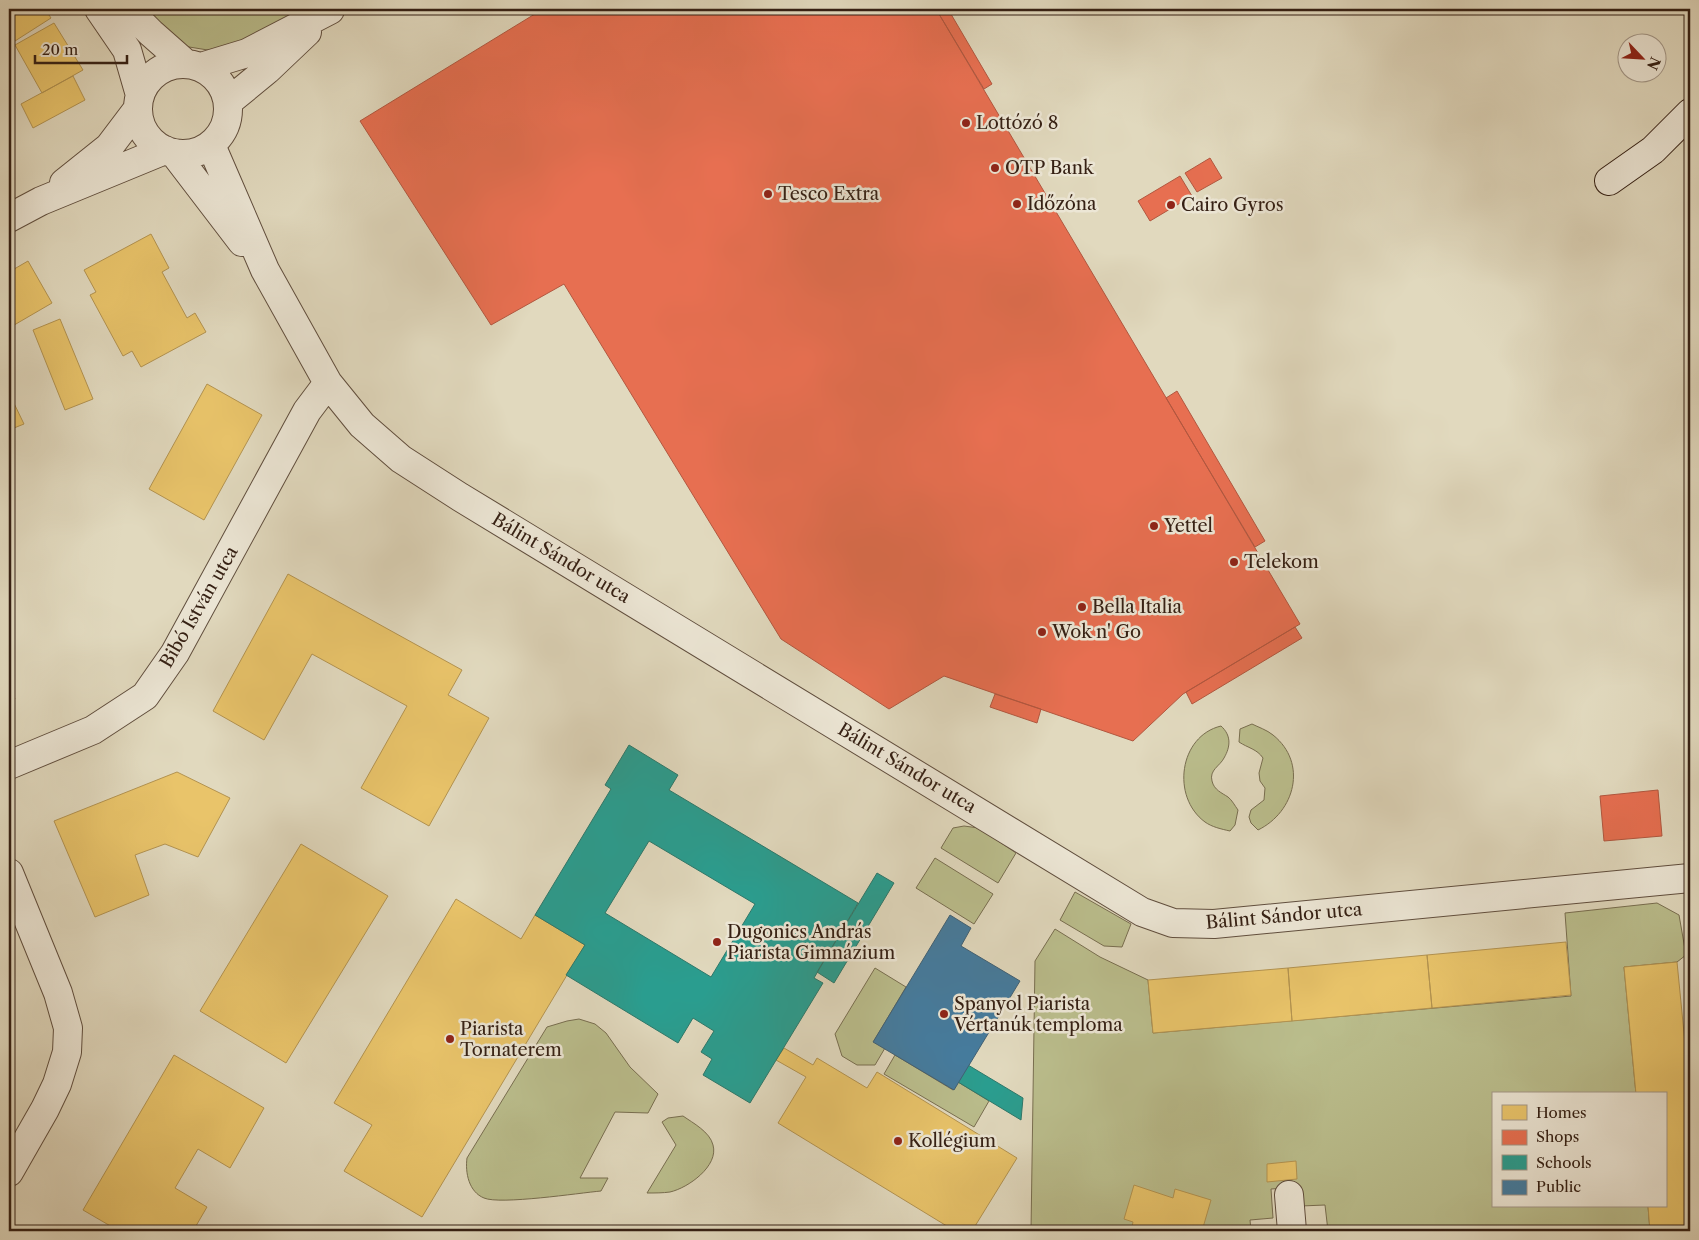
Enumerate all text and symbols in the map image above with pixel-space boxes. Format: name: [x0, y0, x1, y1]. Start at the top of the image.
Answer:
scale bar: [35, 32, 128, 64]
north arrow: [1616, 32, 1666, 82]
text: 20 m: [42, 40, 78, 59]
text: N: [1643, 54, 1665, 73]
place label: Lottózó 8: [976, 112, 1058, 134]
marker: Lottózó 8: [960, 117, 972, 129]
place label: OTP Bank: [1005, 157, 1095, 179]
marker: OTP Bank: [989, 162, 1001, 174]
place label: Tesco Extra: [778, 183, 880, 205]
marker: Tesco Extra: [762, 188, 774, 200]
place label: Időzóna: [1027, 193, 1097, 215]
place label: Cairo Gyros: [1181, 194, 1284, 216]
marker: Időzóna: [1011, 198, 1023, 210]
marker: Cairo Gyros: [1165, 199, 1177, 211]
street label: Bálint Sándor utca: [488, 508, 634, 608]
place label: Yettel: [1163, 515, 1213, 537]
marker: Yettel: [1148, 520, 1160, 532]
street label: Bibó István utca: [155, 542, 243, 672]
place label: Telekom: [1244, 551, 1319, 573]
marker: Telekom: [1228, 556, 1240, 568]
place label: Bella Italia: [1092, 596, 1183, 618]
marker: Bella Italia: [1076, 601, 1088, 613]
place label: Wok n' Go: [1051, 621, 1141, 643]
marker: Wok n' Go: [1036, 626, 1048, 638]
street label: Bálint Sándor utca: [834, 718, 980, 818]
street label: Bálint Sándor utca: [1205, 898, 1364, 934]
place label: Dugonics András Piarista Gimnázium: [727, 921, 895, 964]
marker: Dugonics András Piarista Gimnázium: [711, 936, 723, 948]
place label: Spanyol Piarista Vértanúk temploma: [953, 993, 1123, 1036]
marker: Spanyol Piarista Vértanúk temploma: [938, 1008, 950, 1020]
place label: Piarista Tornaterem: [460, 1018, 562, 1061]
marker: Piarista Tornaterem: [444, 1033, 456, 1045]
legend: [1492, 1092, 1666, 1208]
text: Homes: [1536, 1103, 1587, 1122]
text: Shops: [1536, 1127, 1579, 1146]
place label: Kollégium: [908, 1130, 996, 1152]
marker: Kollégium: [892, 1135, 904, 1147]
text: Schools: [1536, 1153, 1592, 1172]
text: Public: [1536, 1177, 1581, 1196]

